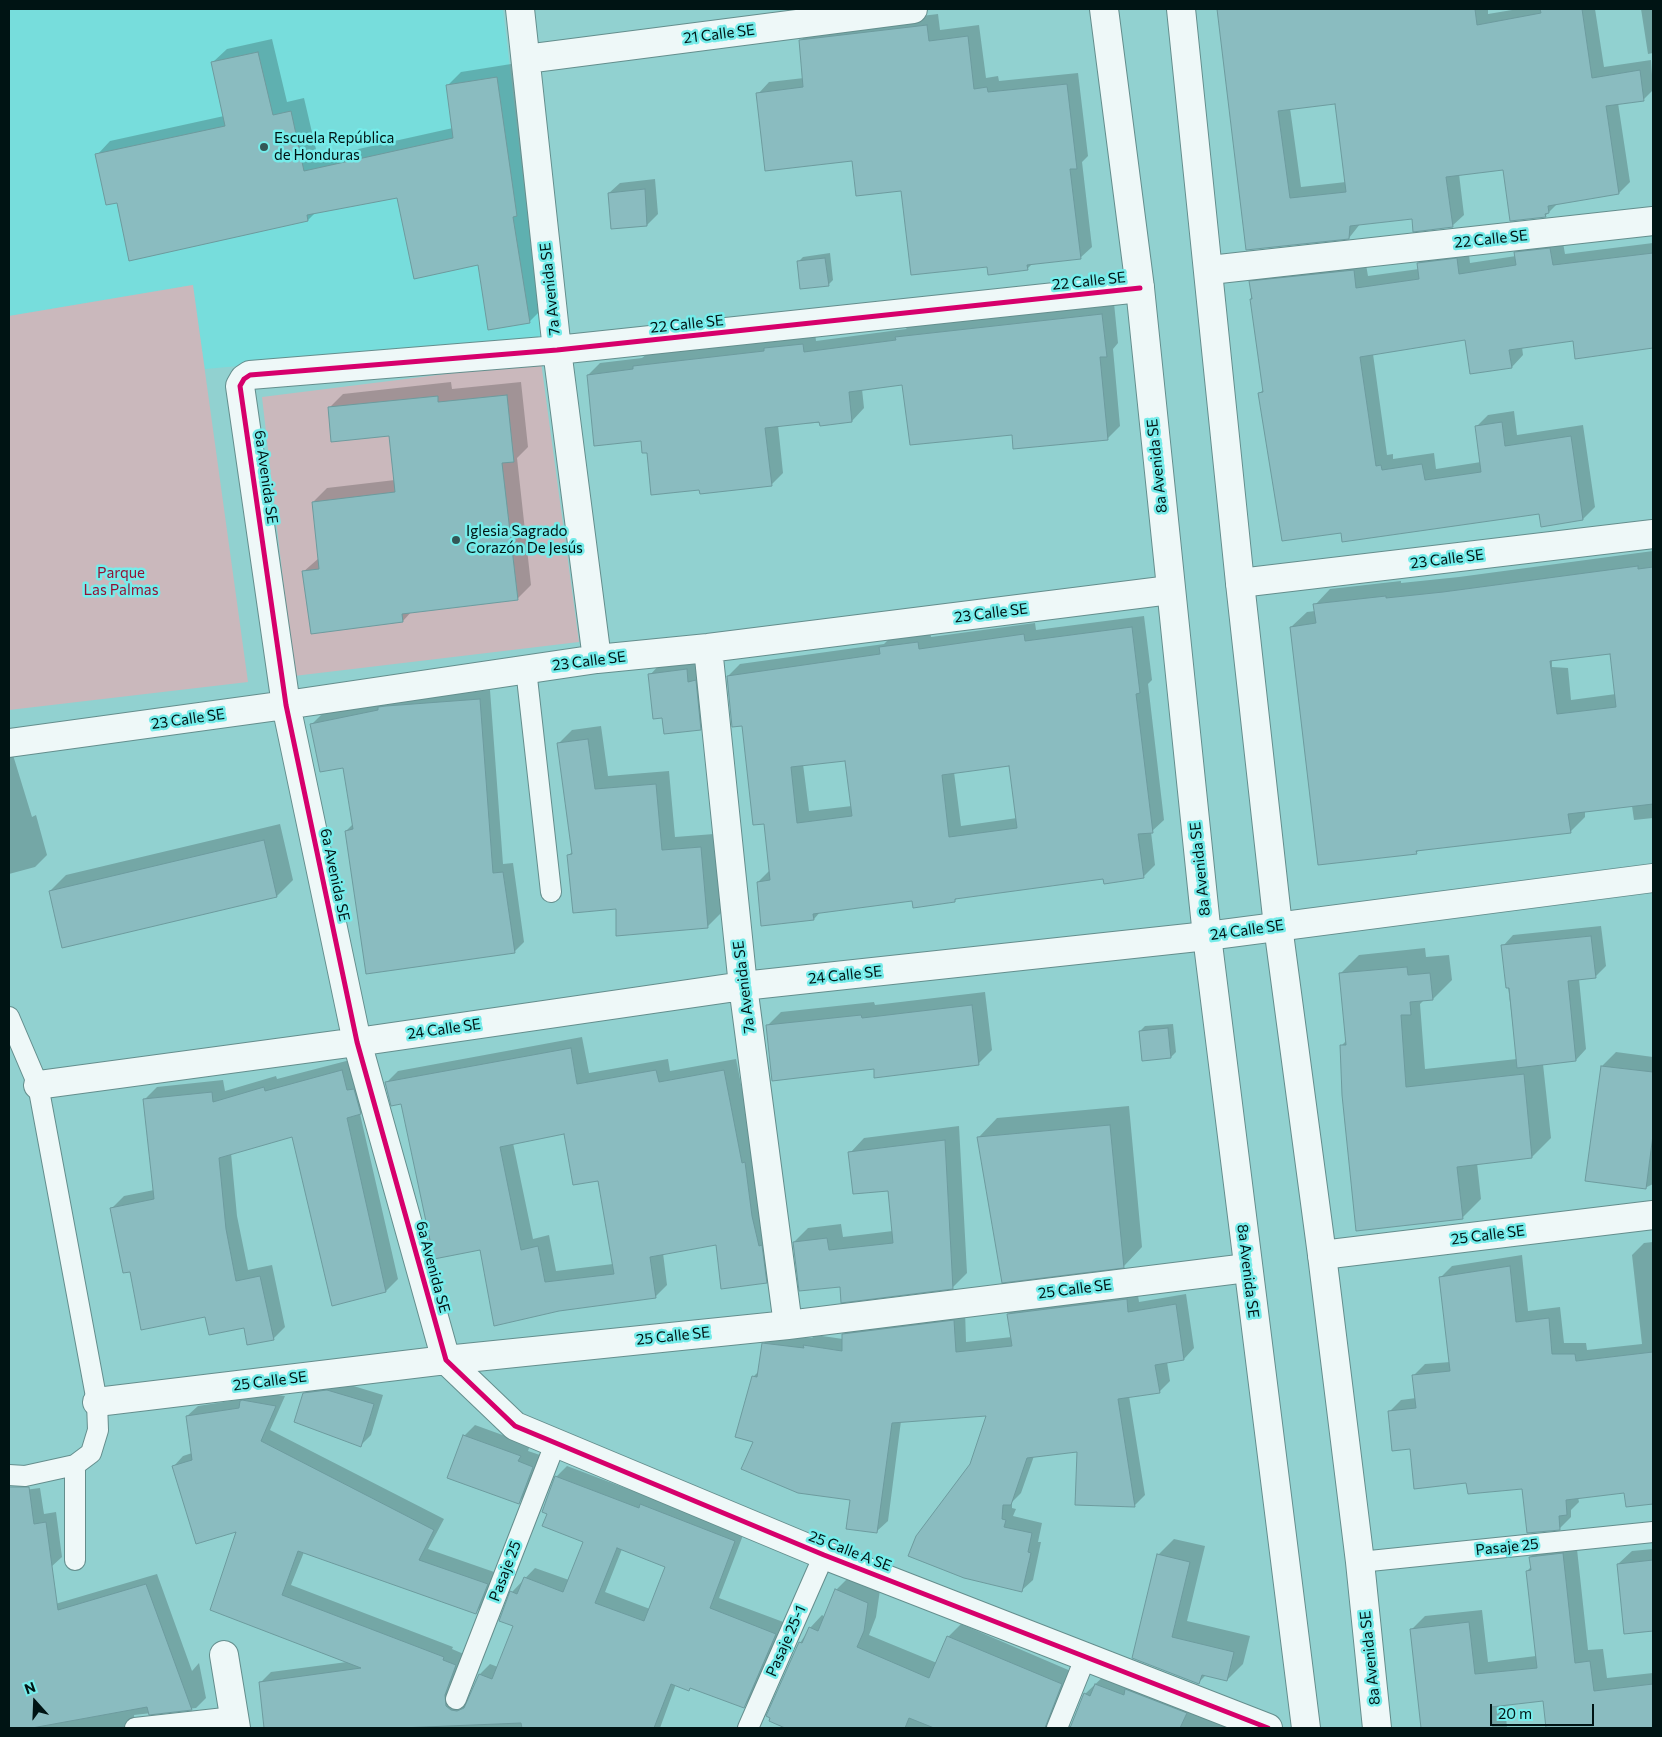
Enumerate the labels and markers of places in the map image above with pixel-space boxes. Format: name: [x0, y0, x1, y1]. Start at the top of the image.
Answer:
place label: Escuela República de Honduras: [274, 129, 394, 164]
marker: Escuela República de Honduras: [258, 141, 270, 153]
place label: Iglesia Sagrado Corazón De Jesús: [466, 522, 583, 557]
marker: Iglesia Sagrado Corazón De Jesús: [450, 534, 462, 546]

